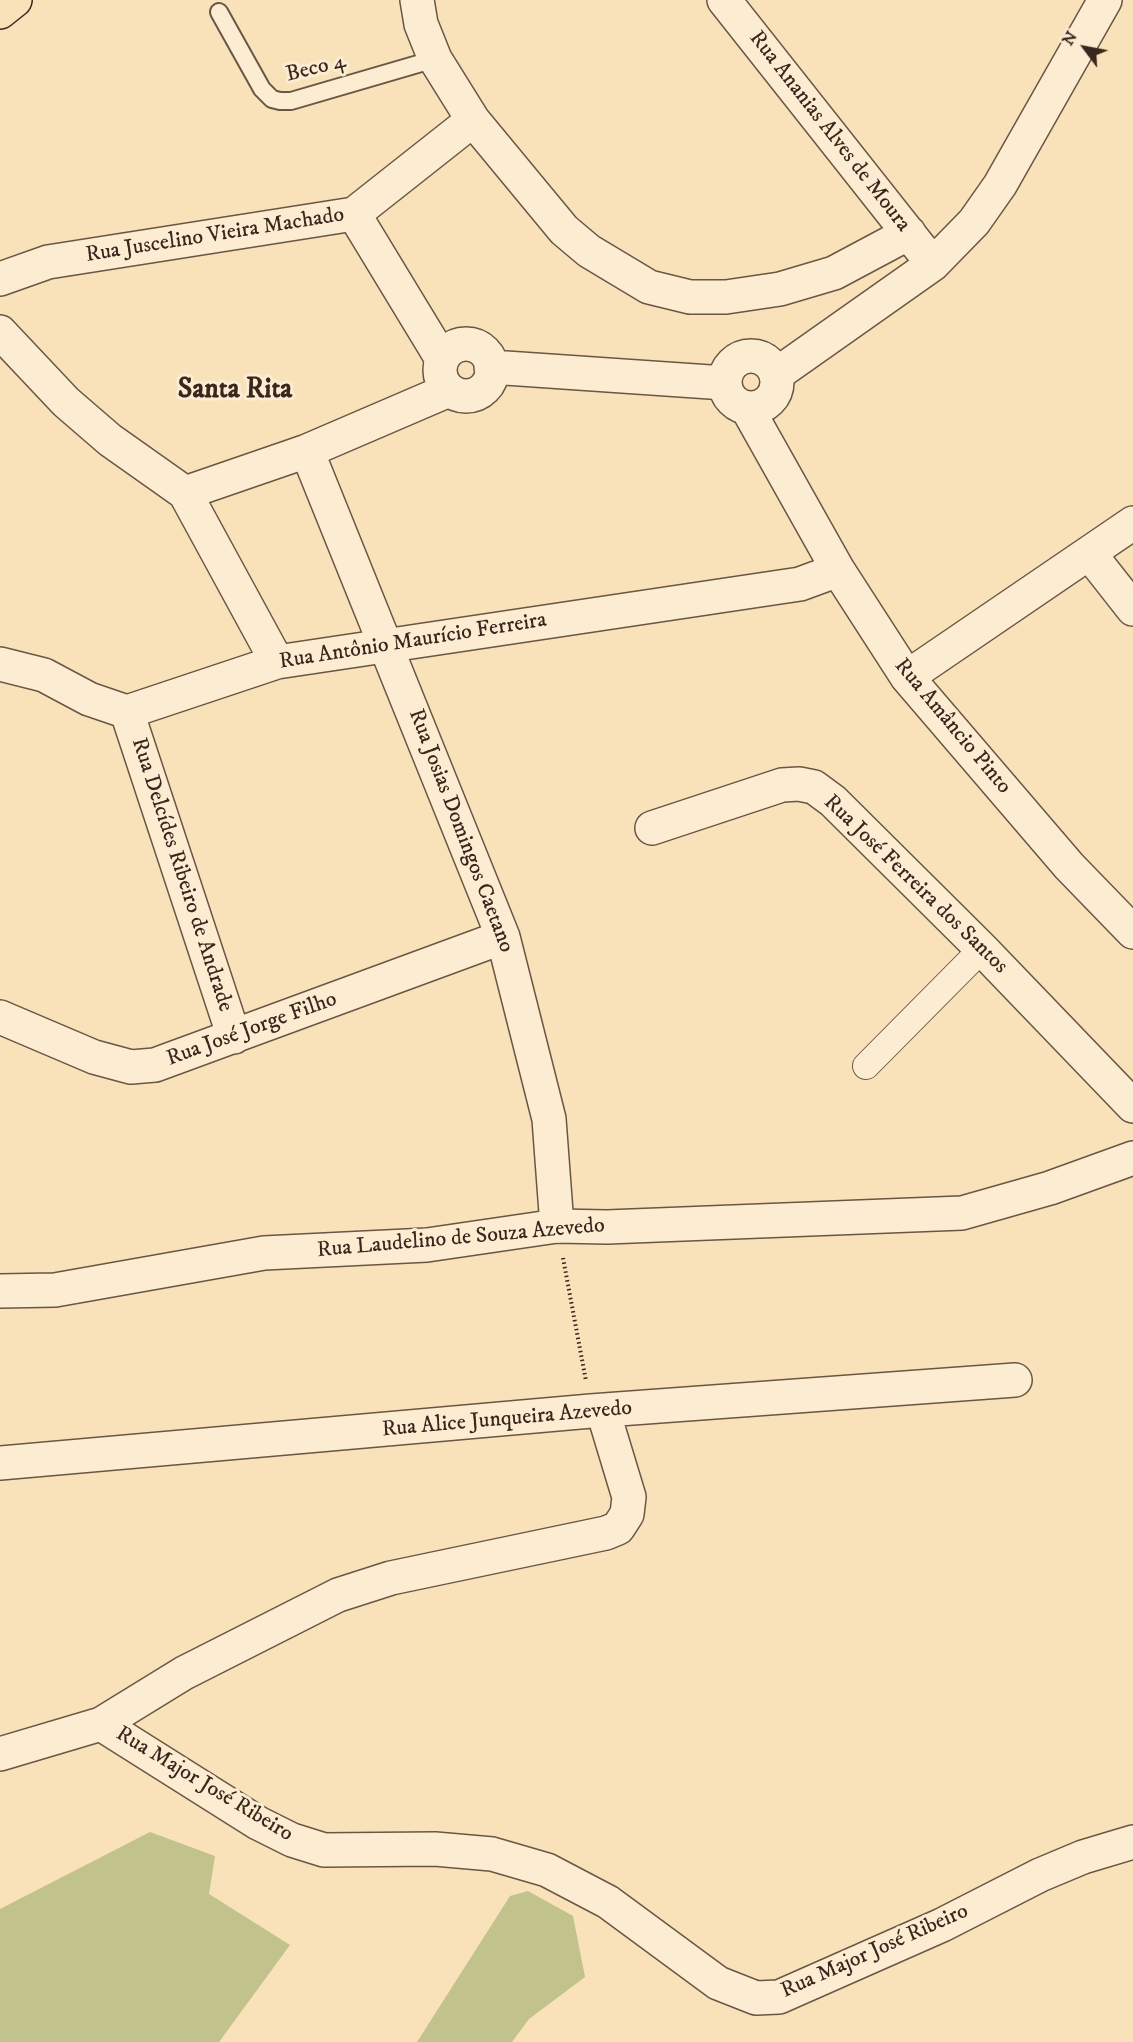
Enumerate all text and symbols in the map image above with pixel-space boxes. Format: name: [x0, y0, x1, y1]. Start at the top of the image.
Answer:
north arrow: [1055, 18, 1115, 78]
street label: Rua Ananias Alves de Moura: [742, 26, 916, 238]
text: N: [1058, 28, 1082, 49]
street label: Beco 4: [283, 49, 349, 89]
street label: Rua Juscelino Vieira Machado: [84, 203, 346, 269]
district label: Santa Rita: [178, 374, 292, 408]
street label: Rua Antônio Maurício Ferreira: [277, 608, 549, 676]
street label: Rua Amâncio Pinto: [888, 654, 1016, 800]
street label: Rua Josias Domingos Caetano: [401, 706, 519, 956]
street label: Rua Delcídes Ribeiro de Andrade: [124, 735, 238, 1015]
street label: Rua José Ferreira dos Santos: [817, 790, 1013, 980]
street label: Rua José Jorge Filho: [163, 987, 341, 1073]
street label: Rua Laudelino de Souza Azevedo: [316, 1213, 606, 1265]
street label: Rua Alice Junqueira Azevedo: [381, 1396, 633, 1444]
street label: Rua Major José Ribeiro: [111, 1722, 297, 1848]
street label: Rua Major José Ribeiro: [777, 1899, 973, 2005]

